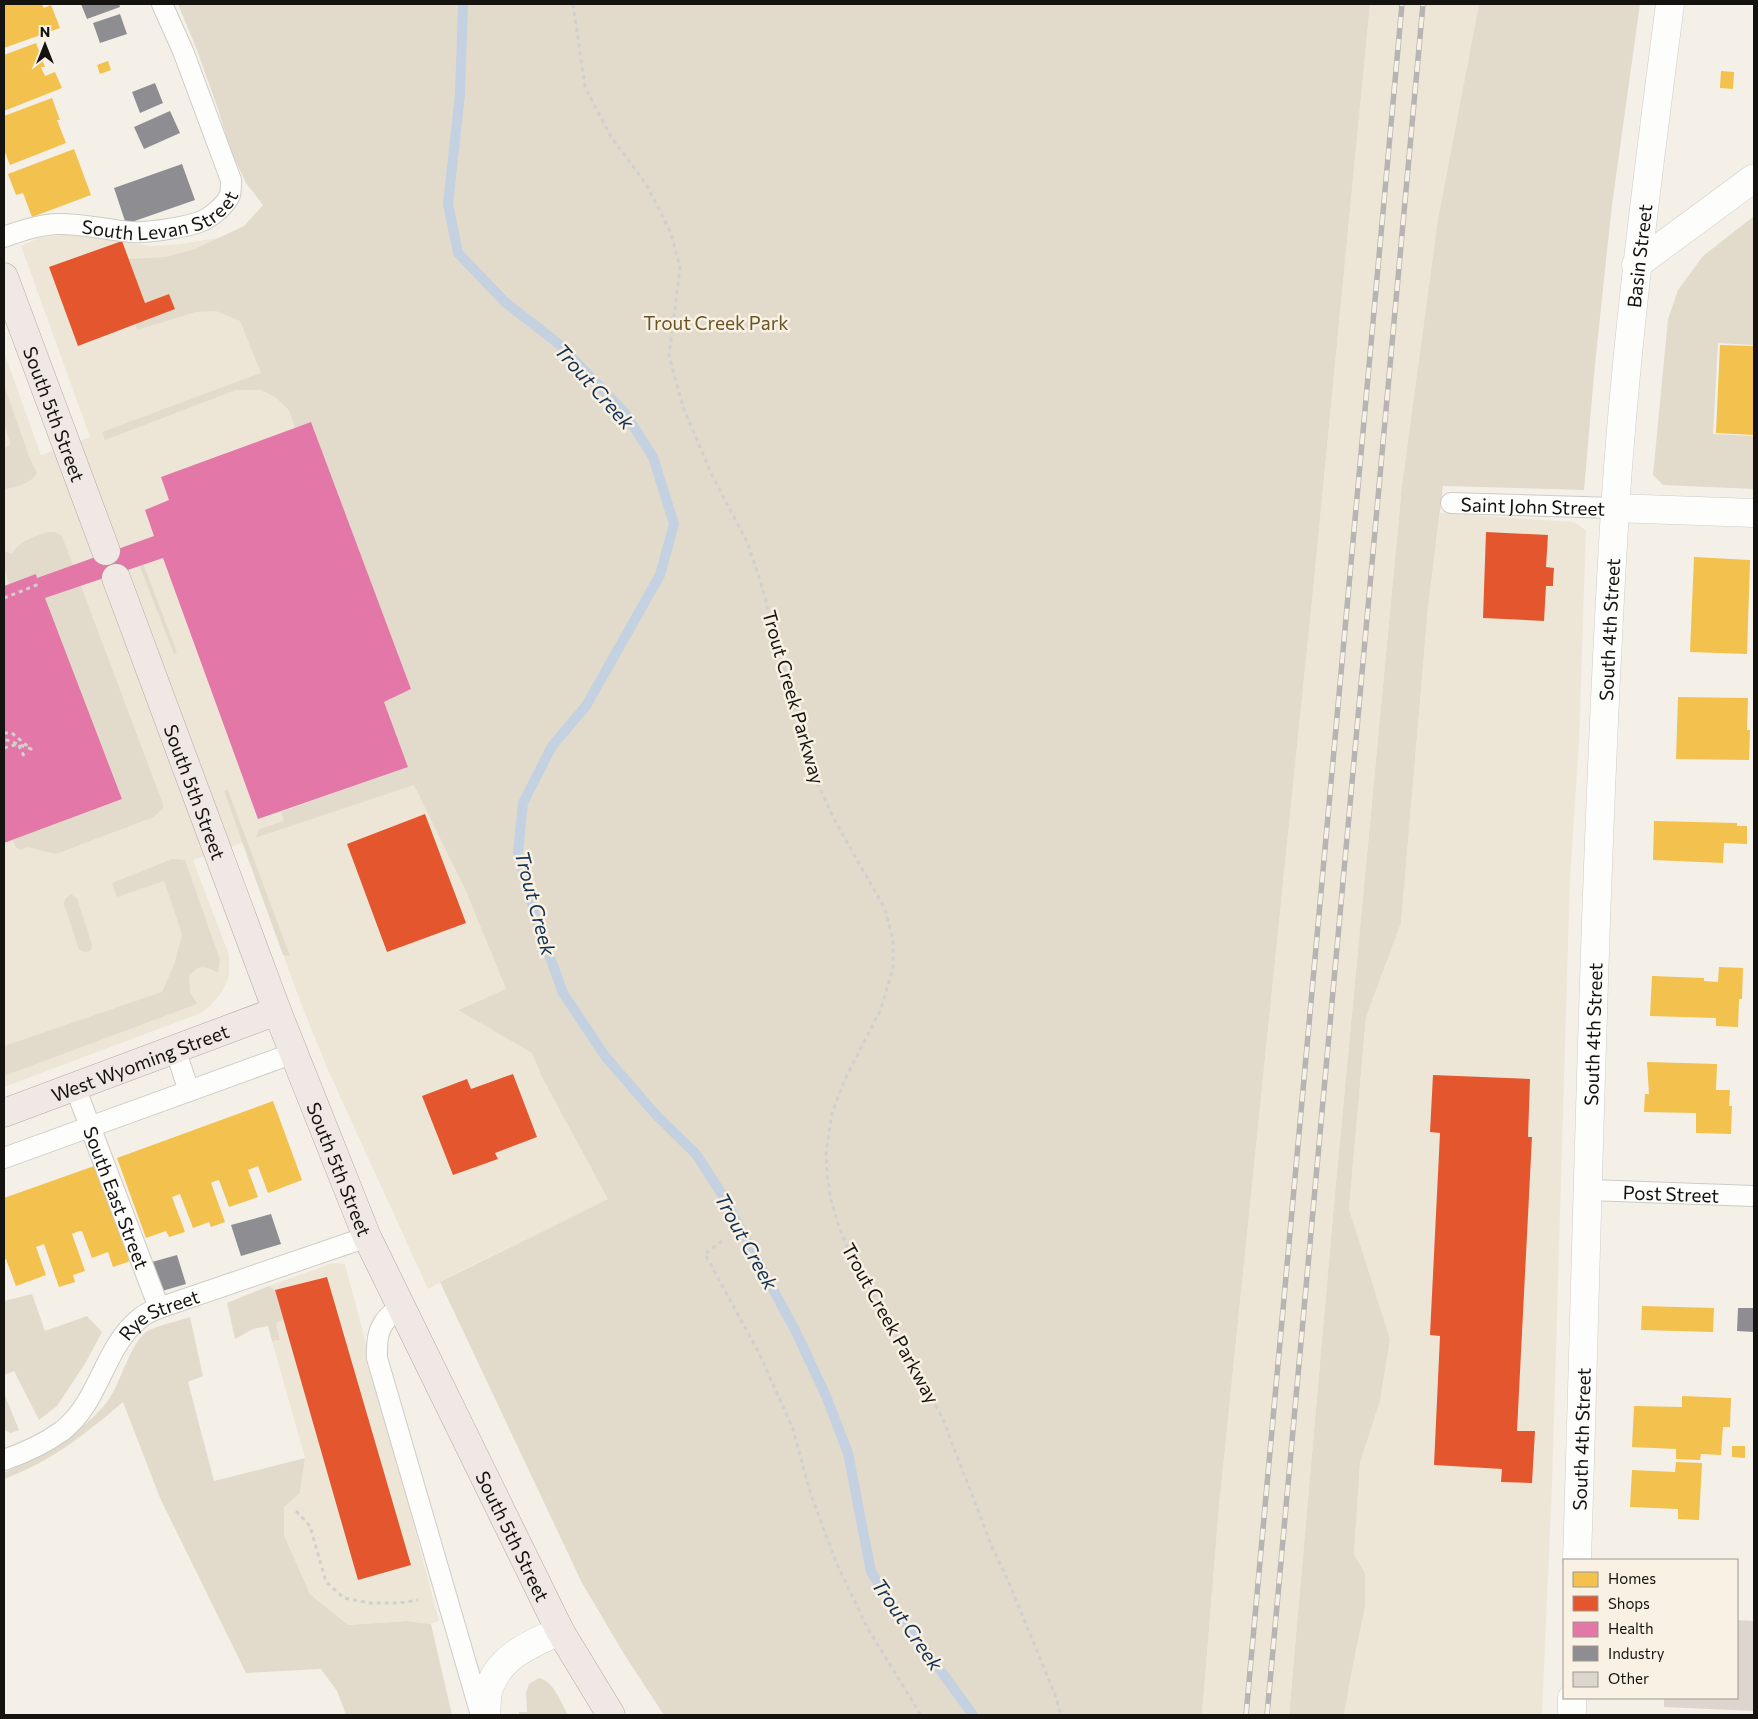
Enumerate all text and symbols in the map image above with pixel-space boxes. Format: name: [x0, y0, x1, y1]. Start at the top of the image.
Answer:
north arrow: [20, 20, 70, 70]
text: N: [40, 23, 50, 40]
street label: South Levan Street: [81, 187, 242, 244]
street label: Basin Street: [1621, 203, 1656, 309]
park label: Trout Creek Park: [643, 311, 789, 334]
water label: Trout Creek: [550, 338, 641, 435]
street label: South 5th Street: [19, 343, 91, 485]
street label: Saint John Street: [1460, 492, 1606, 519]
street label: South 4th Street: [1593, 557, 1624, 701]
street label: Trout Creek Parkway: [758, 607, 830, 787]
street label: South 5th Street: [160, 721, 231, 863]
water label: Trout Creek: [511, 848, 562, 959]
street label: South 4th Street: [1579, 962, 1606, 1106]
street label: West Wyoming Street: [48, 1019, 232, 1106]
street label: South 5th Street: [303, 1099, 377, 1240]
street label: South East Street: [79, 1123, 154, 1272]
street label: Post Street: [1622, 1180, 1720, 1206]
water label: Trout Creek: [711, 1188, 784, 1295]
street label: Trout Creek Parkway: [837, 1239, 945, 1407]
street label: Rye Street: [113, 1284, 202, 1344]
street label: South 4th Street: [1567, 1367, 1594, 1511]
street label: South 5th Street: [472, 1467, 555, 1605]
legend: [1563, 1559, 1738, 1699]
text: Homes: [1608, 1569, 1656, 1587]
water label: Trout Creek: [867, 1573, 949, 1676]
text: Shops: [1608, 1594, 1650, 1612]
text: Health: [1608, 1619, 1654, 1637]
text: Industry: [1608, 1644, 1665, 1662]
text: Other: [1608, 1669, 1649, 1687]

